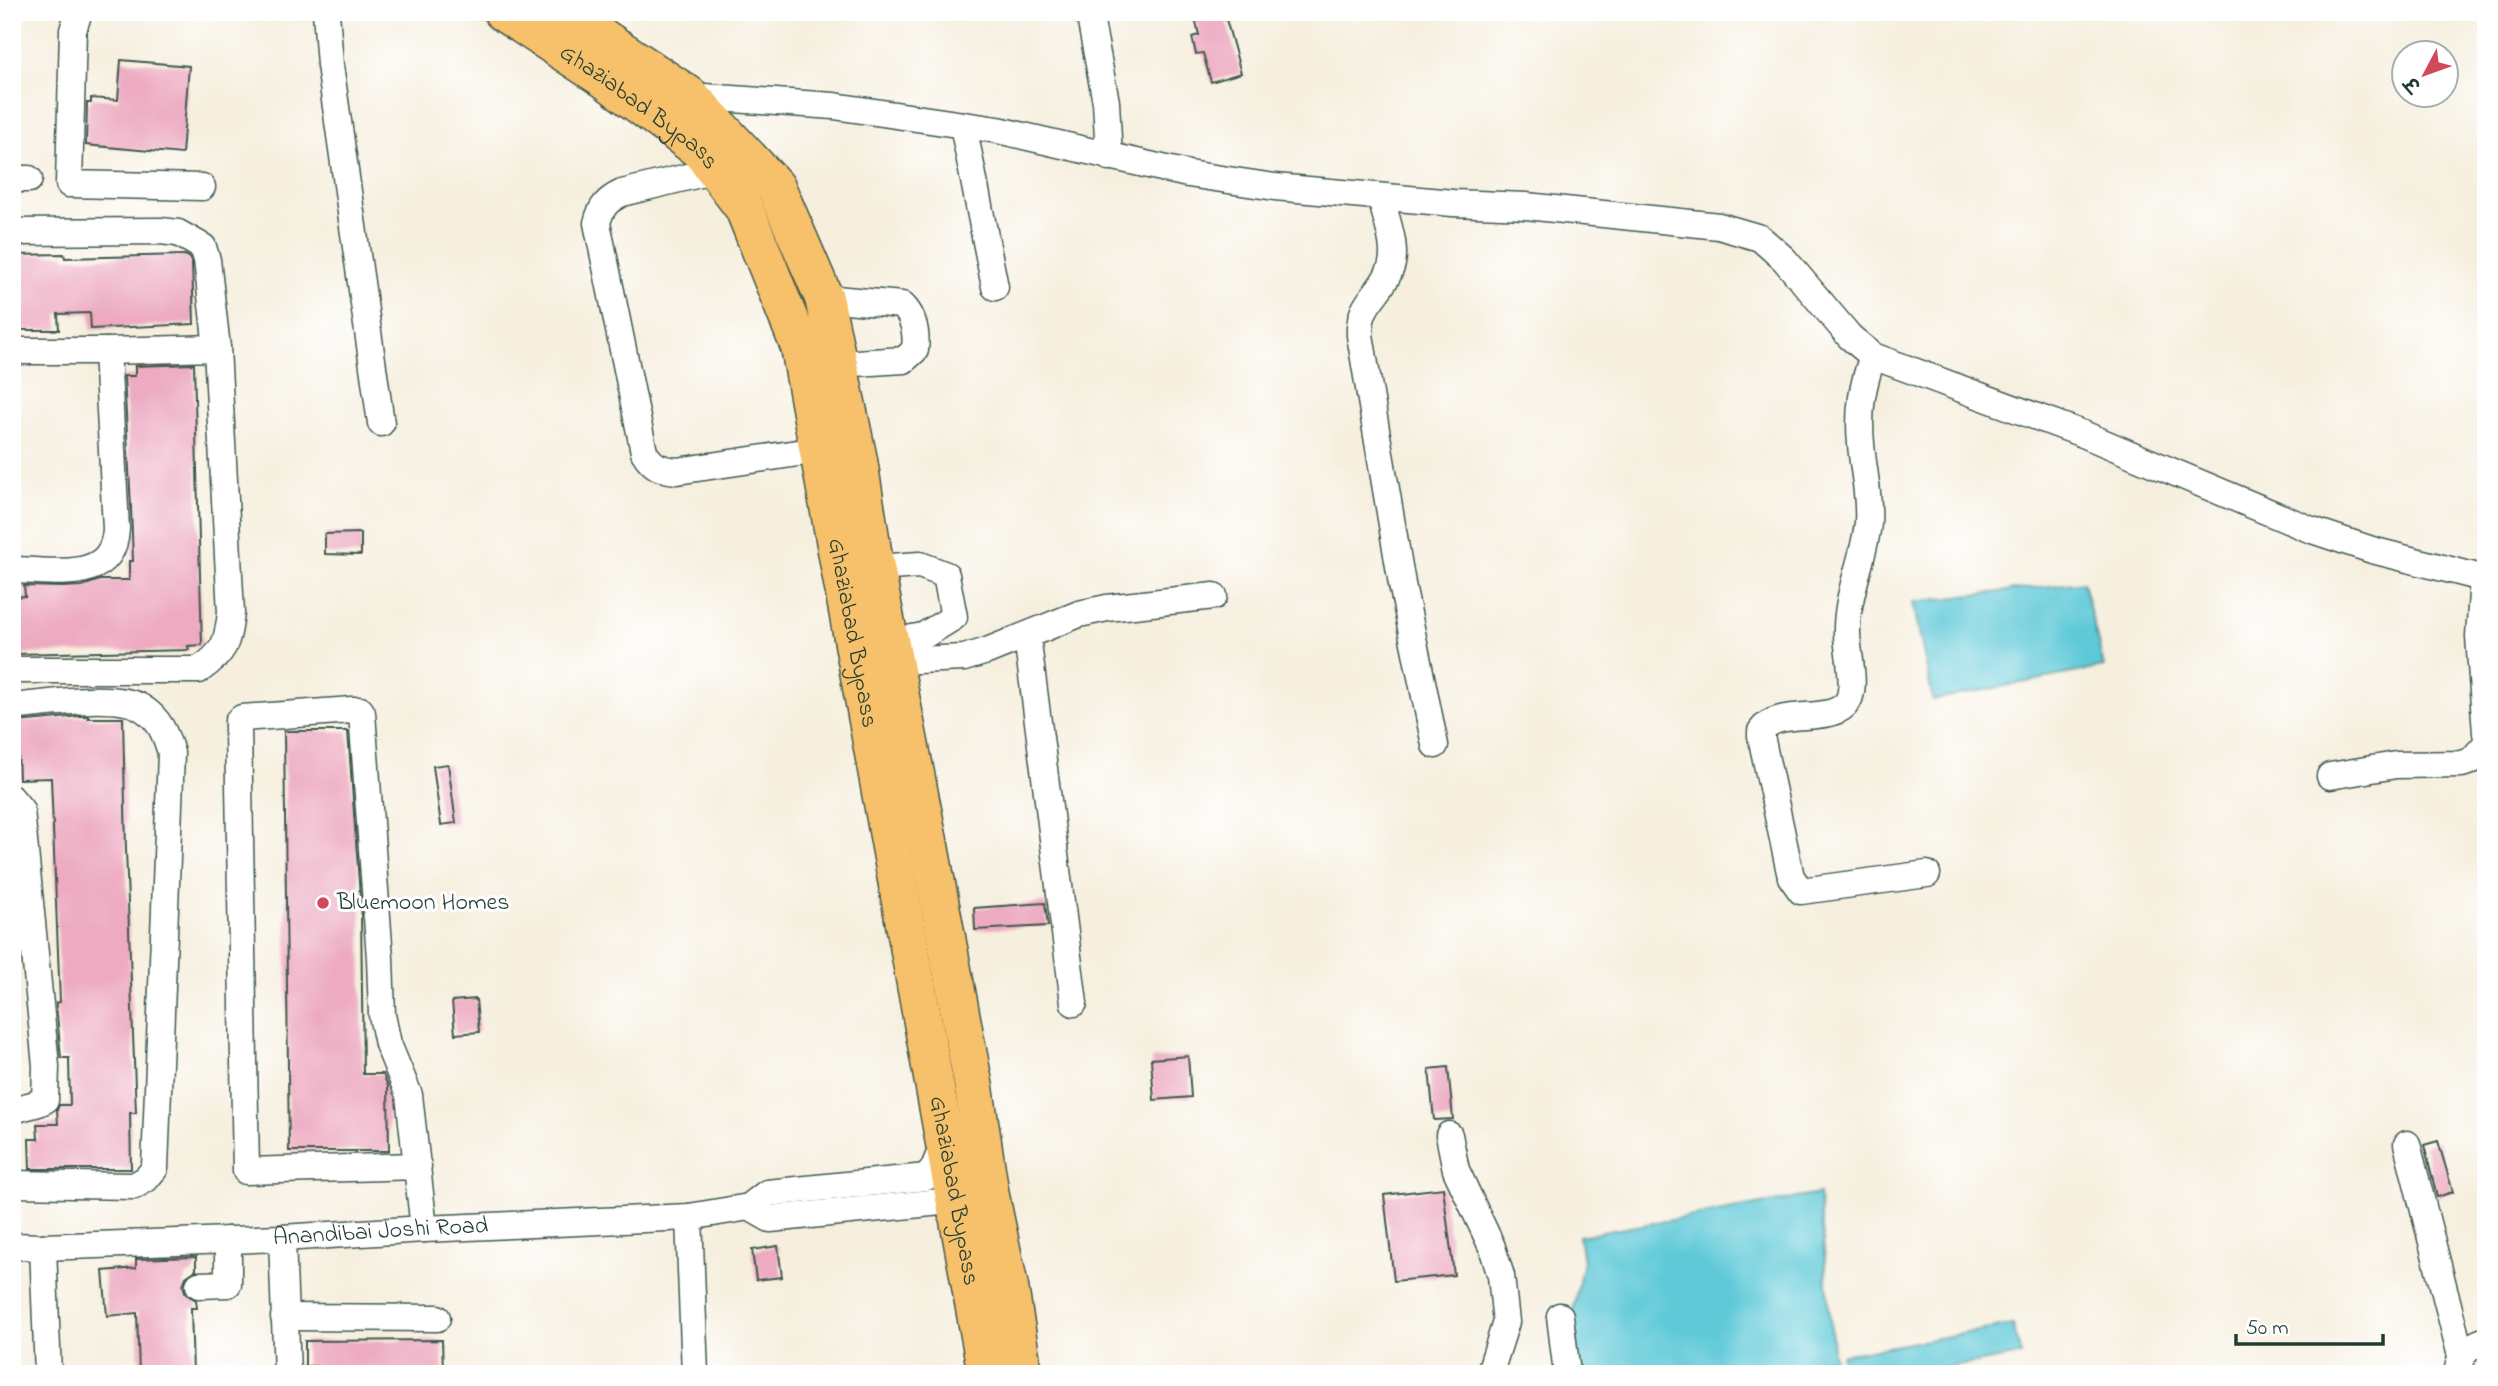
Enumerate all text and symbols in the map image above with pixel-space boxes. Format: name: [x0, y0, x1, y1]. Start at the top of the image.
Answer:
street label: Ghaziabad Bypass: [552, 36, 727, 177]
north arrow: [2390, 38, 2460, 108]
text: उ: [2398, 68, 2430, 99]
street label: Ghaziabad Bypass: [818, 535, 886, 731]
place label: Bluemoon Homes: [336, 886, 510, 921]
marker: Bluemoon Homes: [315, 895, 331, 911]
street label: Ghaziabad Bypass: [919, 1093, 988, 1288]
street label: Anandibai Joshi Road: [272, 1209, 490, 1256]
scale bar: [2236, 1302, 2382, 1346]
text: 50 m: [2246, 1314, 2289, 1344]

